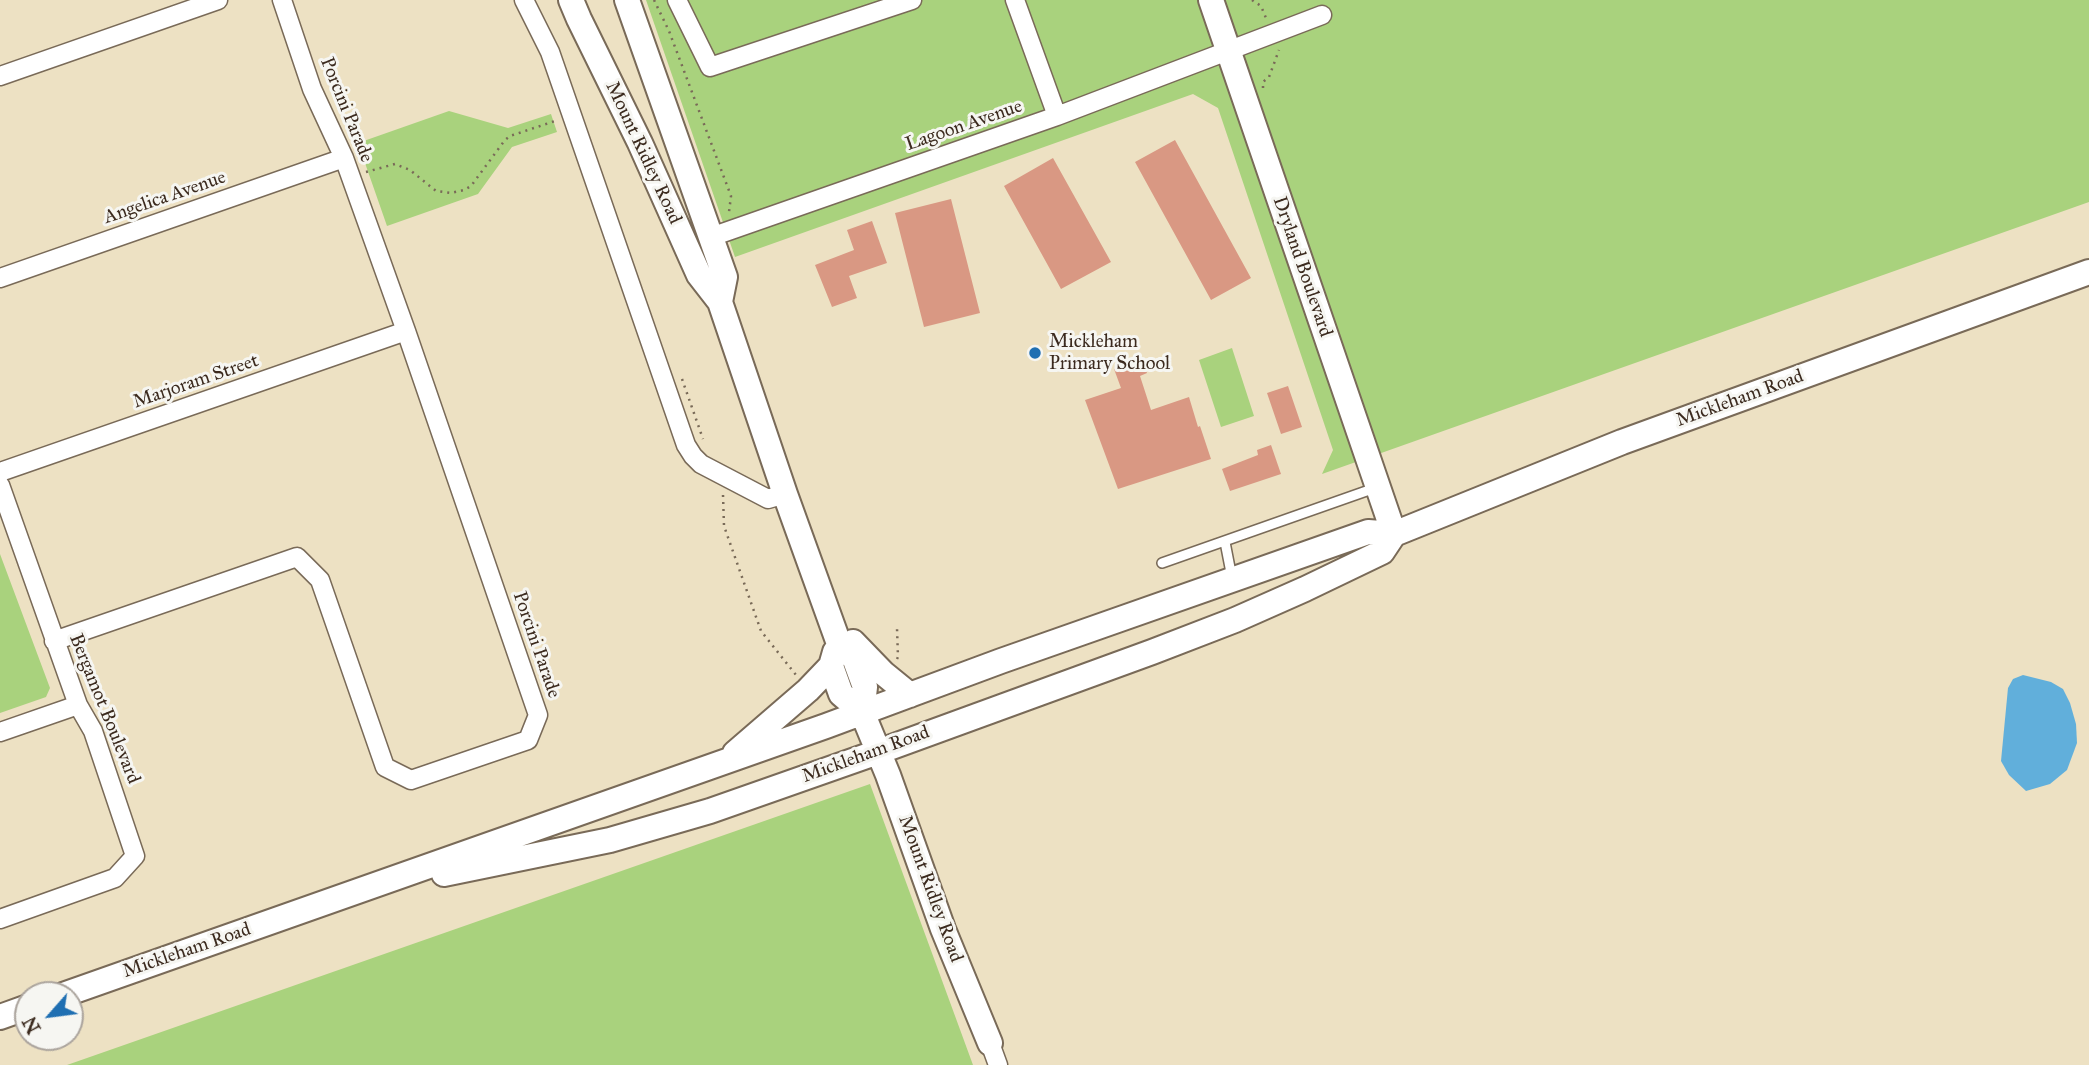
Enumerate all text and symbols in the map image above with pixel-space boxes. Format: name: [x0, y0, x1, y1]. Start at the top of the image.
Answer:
street label: Porcini Parade: [315, 54, 377, 166]
street label: Mount Ridley Road: [600, 78, 686, 228]
street label: Lagoon Avenue: [903, 95, 1025, 157]
street label: Angelica Avenue: [101, 166, 229, 230]
street label: Dryland Boulevard: [1267, 194, 1337, 340]
place label: Mickleham Primary School: [1049, 331, 1170, 375]
marker: Mickleham Primary School: [1027, 345, 1043, 361]
street label: Marjoram Street: [130, 350, 262, 414]
street label: Mickleham Road: [1673, 365, 1807, 433]
street label: Porcini Parade: [507, 589, 565, 701]
street label: Bergamot Boulevard: [63, 631, 145, 787]
street label: Mickleham Road: [799, 721, 933, 789]
street label: Mount Ridley Road: [893, 812, 967, 966]
street label: Mickleham Road: [120, 918, 254, 984]
north arrow: [14, 981, 84, 1051]
text: N: [18, 1013, 46, 1038]

